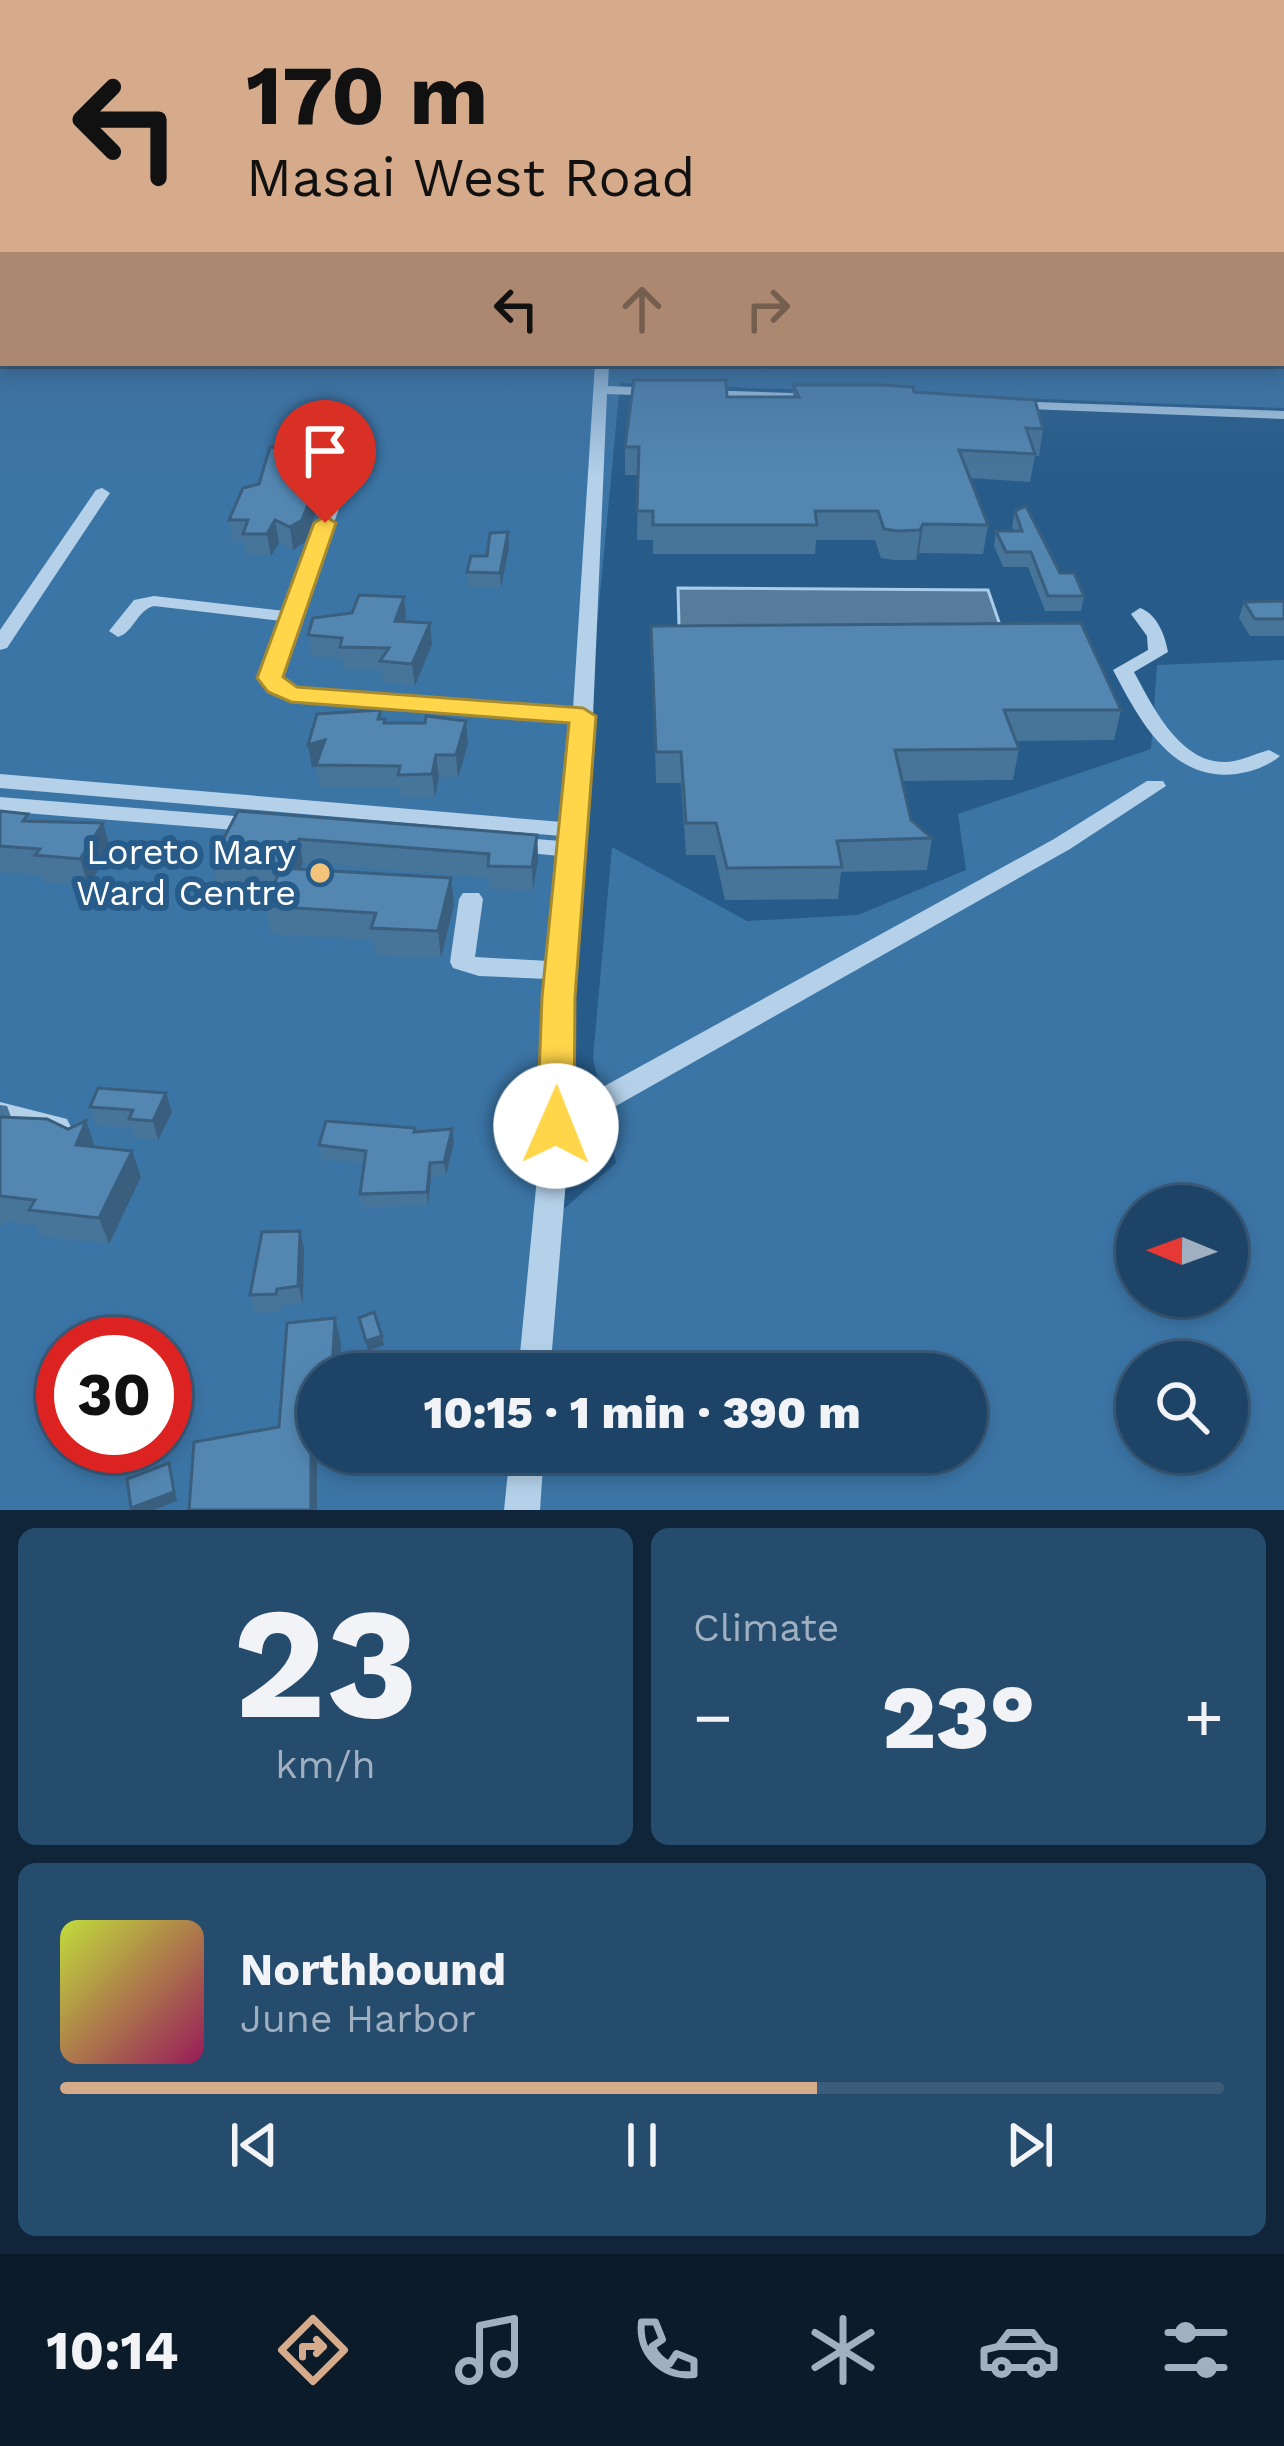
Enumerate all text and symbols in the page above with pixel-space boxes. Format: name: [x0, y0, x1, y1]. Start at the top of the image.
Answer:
text: 170 m: [246, 46, 488, 144]
icon: left: [48, 48, 204, 204]
text: Masai West Road: [246, 146, 695, 209]
icon: left: [483, 276, 549, 342]
icon: ahead: [609, 276, 675, 342]
icon: right: [735, 276, 801, 342]
pin: [274, 400, 376, 523]
icon: arrive: [292, 418, 358, 484]
place label: Loreto Mary Ward Centre: [76, 831, 296, 914]
marker: Loreto Mary Ward Centre: [307, 860, 333, 886]
position arrow: [493, 1063, 619, 1189]
north arrow: [1116, 1185, 1248, 1317]
map controls: [1116, 1185, 1248, 1473]
speed limit sign: 30: [36, 1317, 192, 1473]
button: search: [1116, 1341, 1248, 1473]
text: 10:15 · 1 min · 390 m: [423, 1386, 861, 1439]
text: 23: [233, 1572, 418, 1755]
text: Climate: [693, 1605, 839, 1650]
text: 23°: [882, 1664, 1035, 1770]
text: −: [693, 1679, 733, 1756]
text: +: [1184, 1679, 1224, 1756]
text: km/h: [275, 1742, 376, 1787]
text: Northbound: [240, 1943, 506, 1996]
text: June Harbor: [240, 1996, 476, 2041]
icon: previous: [221, 2112, 287, 2178]
icon: pause: [609, 2112, 675, 2178]
icon: next: [997, 2112, 1063, 2178]
icon: directions: [271, 2308, 355, 2392]
icon: music: [448, 2308, 532, 2392]
icon: phone: [624, 2308, 708, 2392]
icon: climate: [801, 2308, 885, 2392]
icon: car: [977, 2308, 1061, 2392]
icon: filters: [1154, 2308, 1238, 2392]
text: 10:14: [46, 2319, 179, 2382]

